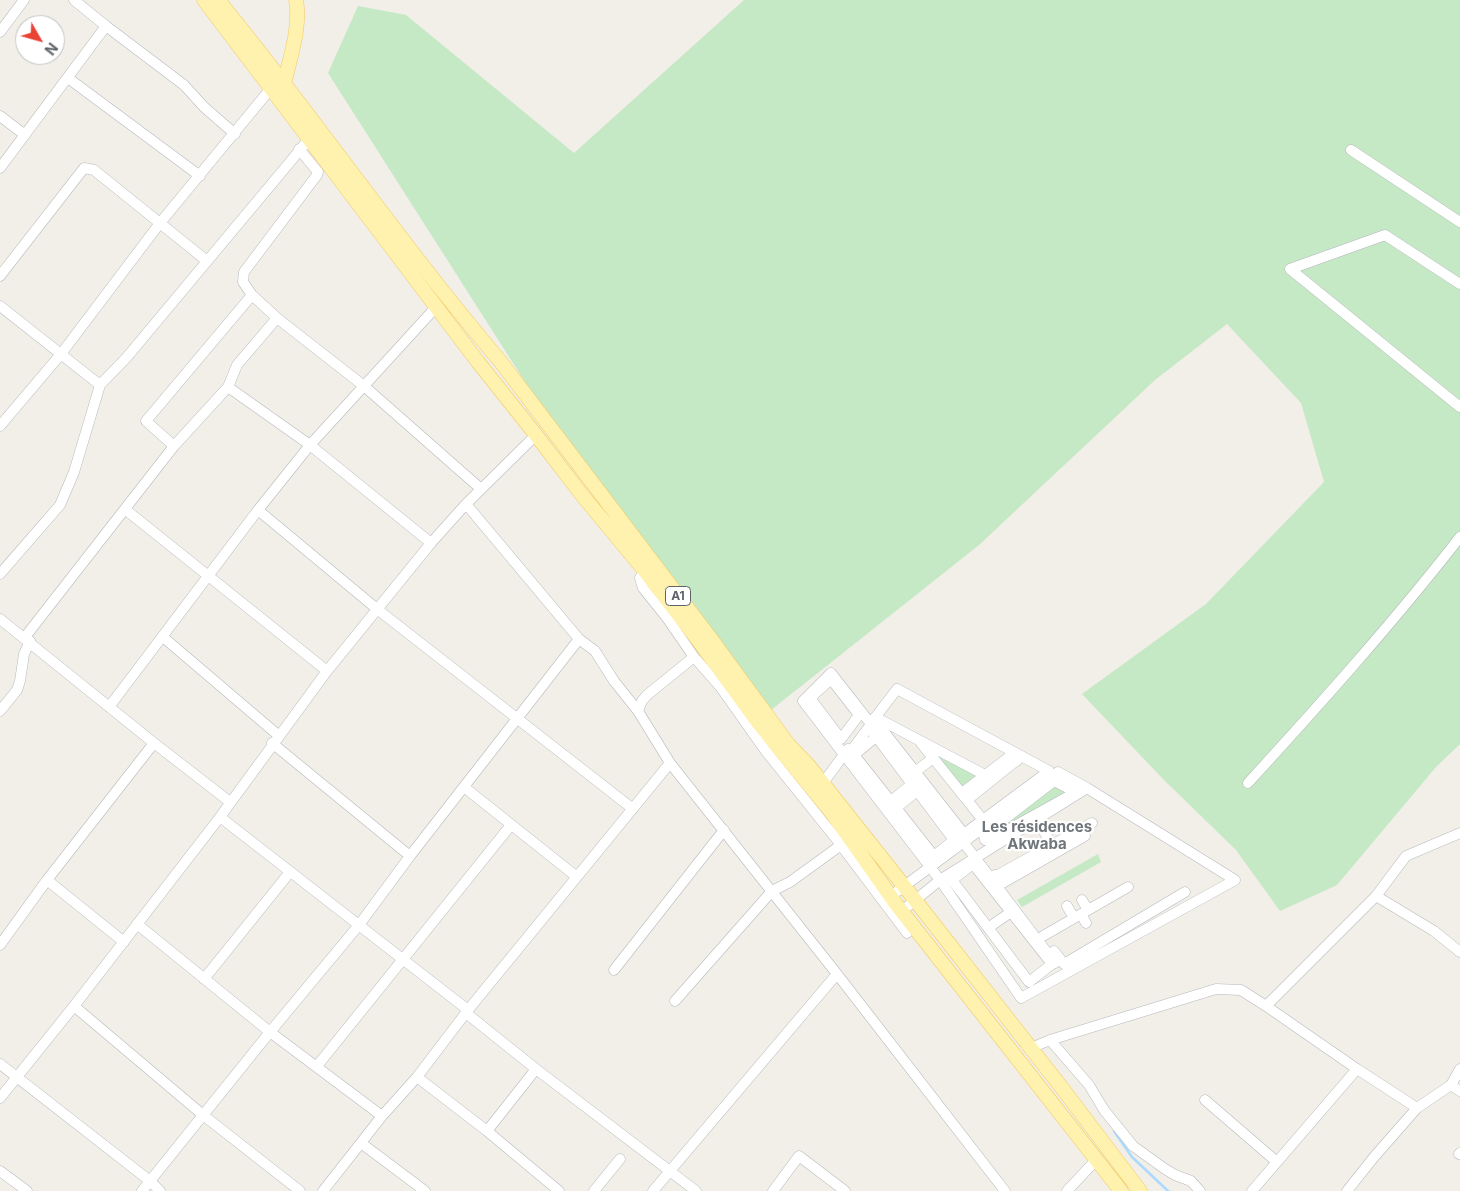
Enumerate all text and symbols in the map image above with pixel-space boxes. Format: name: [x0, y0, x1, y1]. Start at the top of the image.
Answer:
north arrow: [15, 15, 65, 65]
text: N: [41, 39, 61, 58]
road number: A1: [666, 586, 690, 606]
district label: Les résidences Akwaba: [982, 818, 1092, 853]

